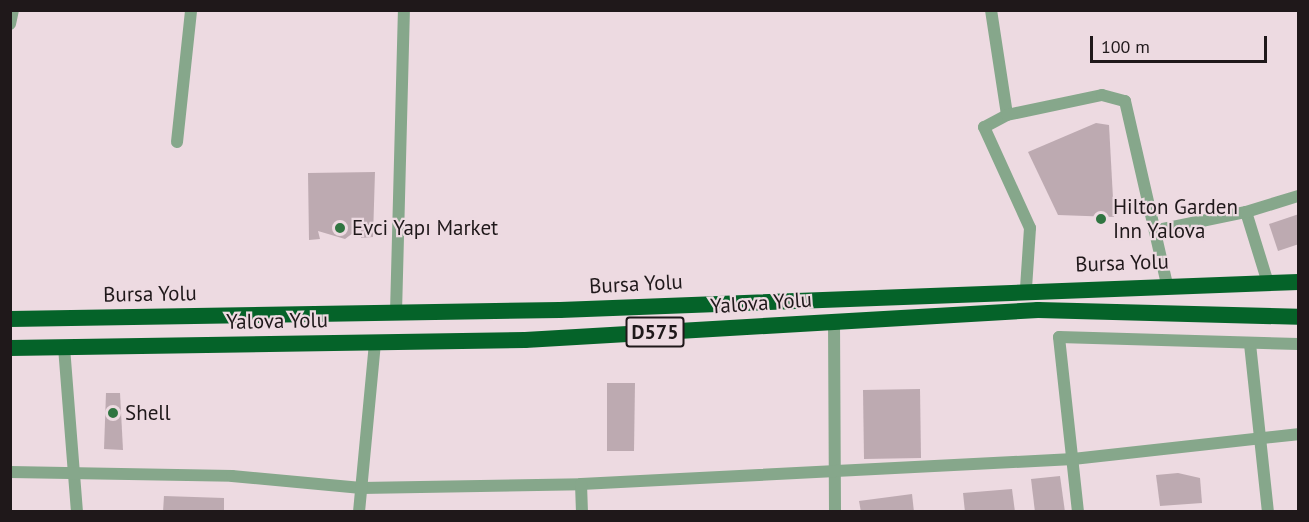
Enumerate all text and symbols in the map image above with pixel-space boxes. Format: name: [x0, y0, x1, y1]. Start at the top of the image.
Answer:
scale bar: [1093, 24, 1270, 62]
text: 100 m: [1101, 35, 1150, 58]
place label: Hilton Garden Inn Yalova: [1113, 194, 1238, 244]
marker: Hilton Garden Inn Yalova: [1094, 212, 1108, 226]
place label: Evci Yapı Market: [352, 215, 499, 241]
marker: Evci Yapı Market: [333, 221, 347, 235]
street label: Bursa Yolu: [1074, 249, 1170, 277]
street label: Bursa Yolu: [588, 269, 684, 299]
street label: Bursa Yolu: [103, 281, 197, 307]
street label: Yalova Yolu: [709, 287, 813, 319]
street label: Yalova Yolu: [226, 308, 328, 334]
road number: D575: [625, 315, 685, 349]
place label: Shell: [125, 400, 171, 426]
marker: Shell: [106, 406, 120, 420]

